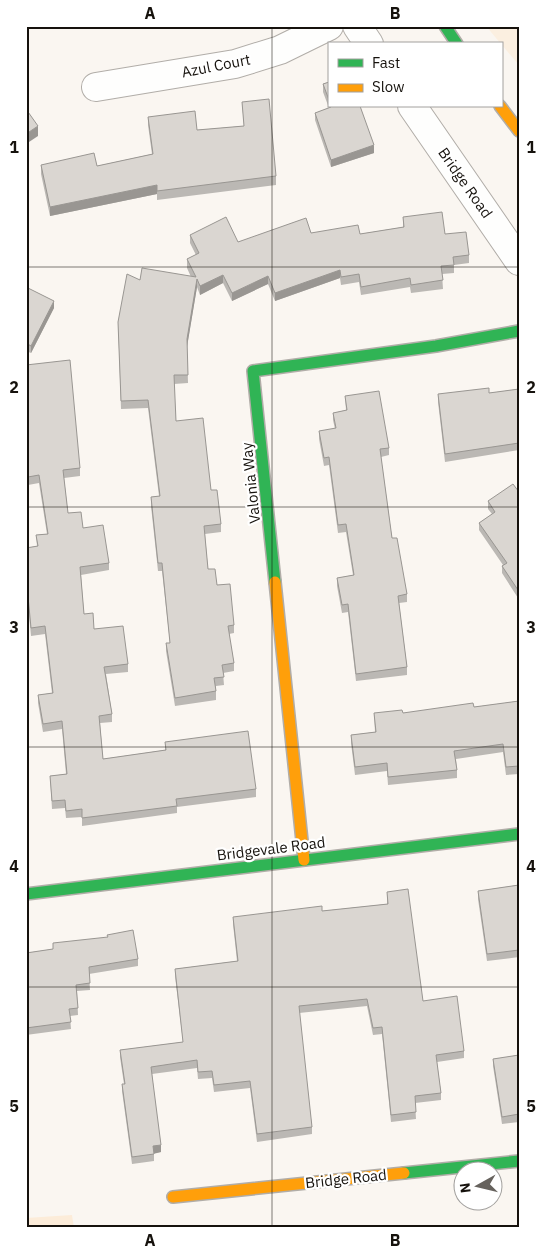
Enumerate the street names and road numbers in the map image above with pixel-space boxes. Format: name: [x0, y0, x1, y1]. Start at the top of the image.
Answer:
street label: Azul Court: [180, 50, 252, 82]
street label: Bridge Road: [434, 144, 497, 222]
street label: Valonia Way: [237, 441, 264, 525]
street label: Bridgevale Road: [216, 832, 326, 865]
street label: Bridge Road: [304, 1165, 388, 1192]

